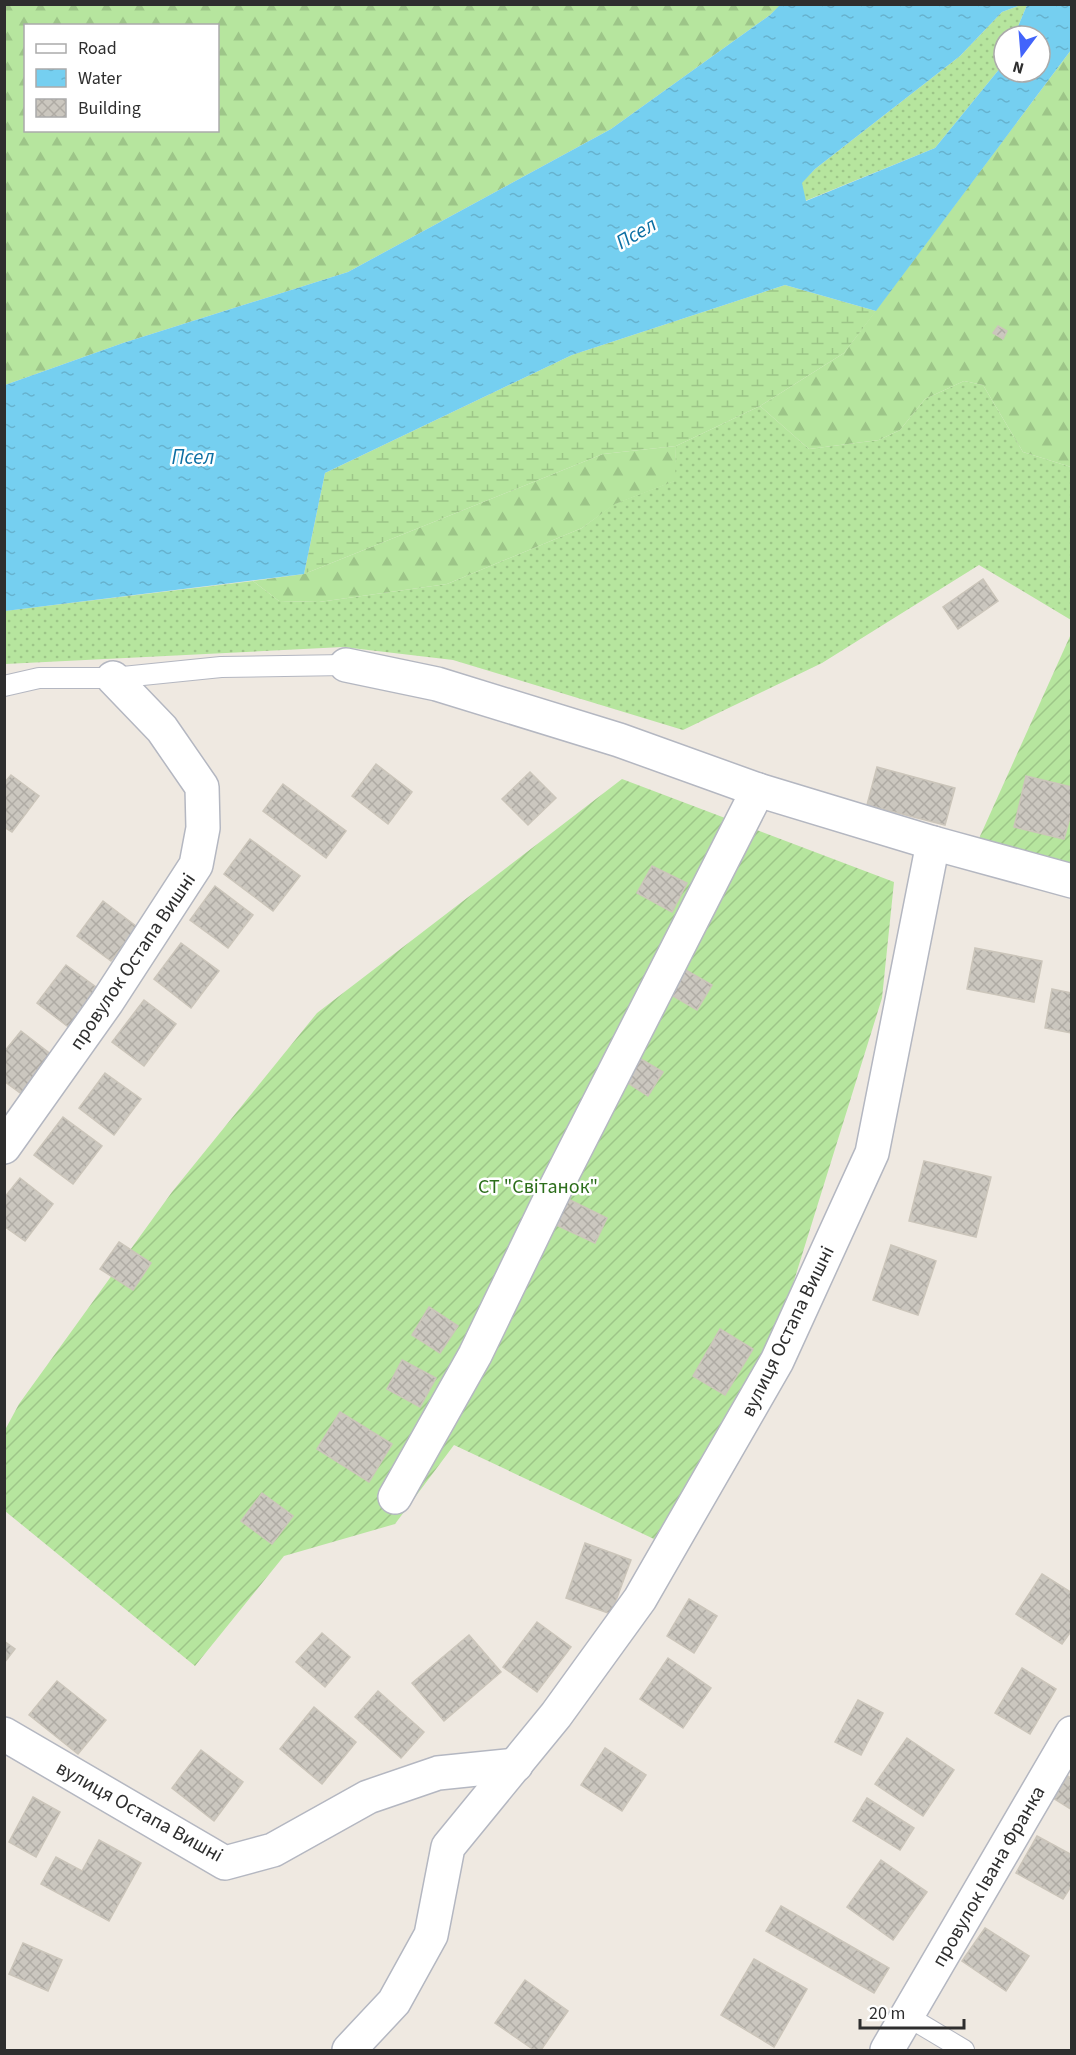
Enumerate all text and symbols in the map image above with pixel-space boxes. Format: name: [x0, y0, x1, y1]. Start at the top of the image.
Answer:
legend: [24, 24, 219, 132]
north arrow: [992, 24, 1052, 84]
text: Road: [78, 36, 117, 61]
text: N: [1010, 55, 1026, 79]
text: Water: [78, 66, 122, 91]
text: Building: [78, 96, 141, 121]
water label: Псел: [610, 209, 662, 257]
water label: Псел: [172, 442, 214, 472]
street label: провулок Остапа Вишні: [63, 867, 203, 1056]
park label: СТ "Світанок": [478, 1173, 598, 1201]
street label: вулиця Остапа Вишні: [734, 1241, 841, 1422]
street label: вулиця Остапа Вишні: [51, 1754, 228, 1869]
street label: провулок Івана Франка: [925, 1781, 1052, 1972]
scale bar: [860, 1992, 964, 2030]
text: 20 m: [869, 2001, 905, 2026]

